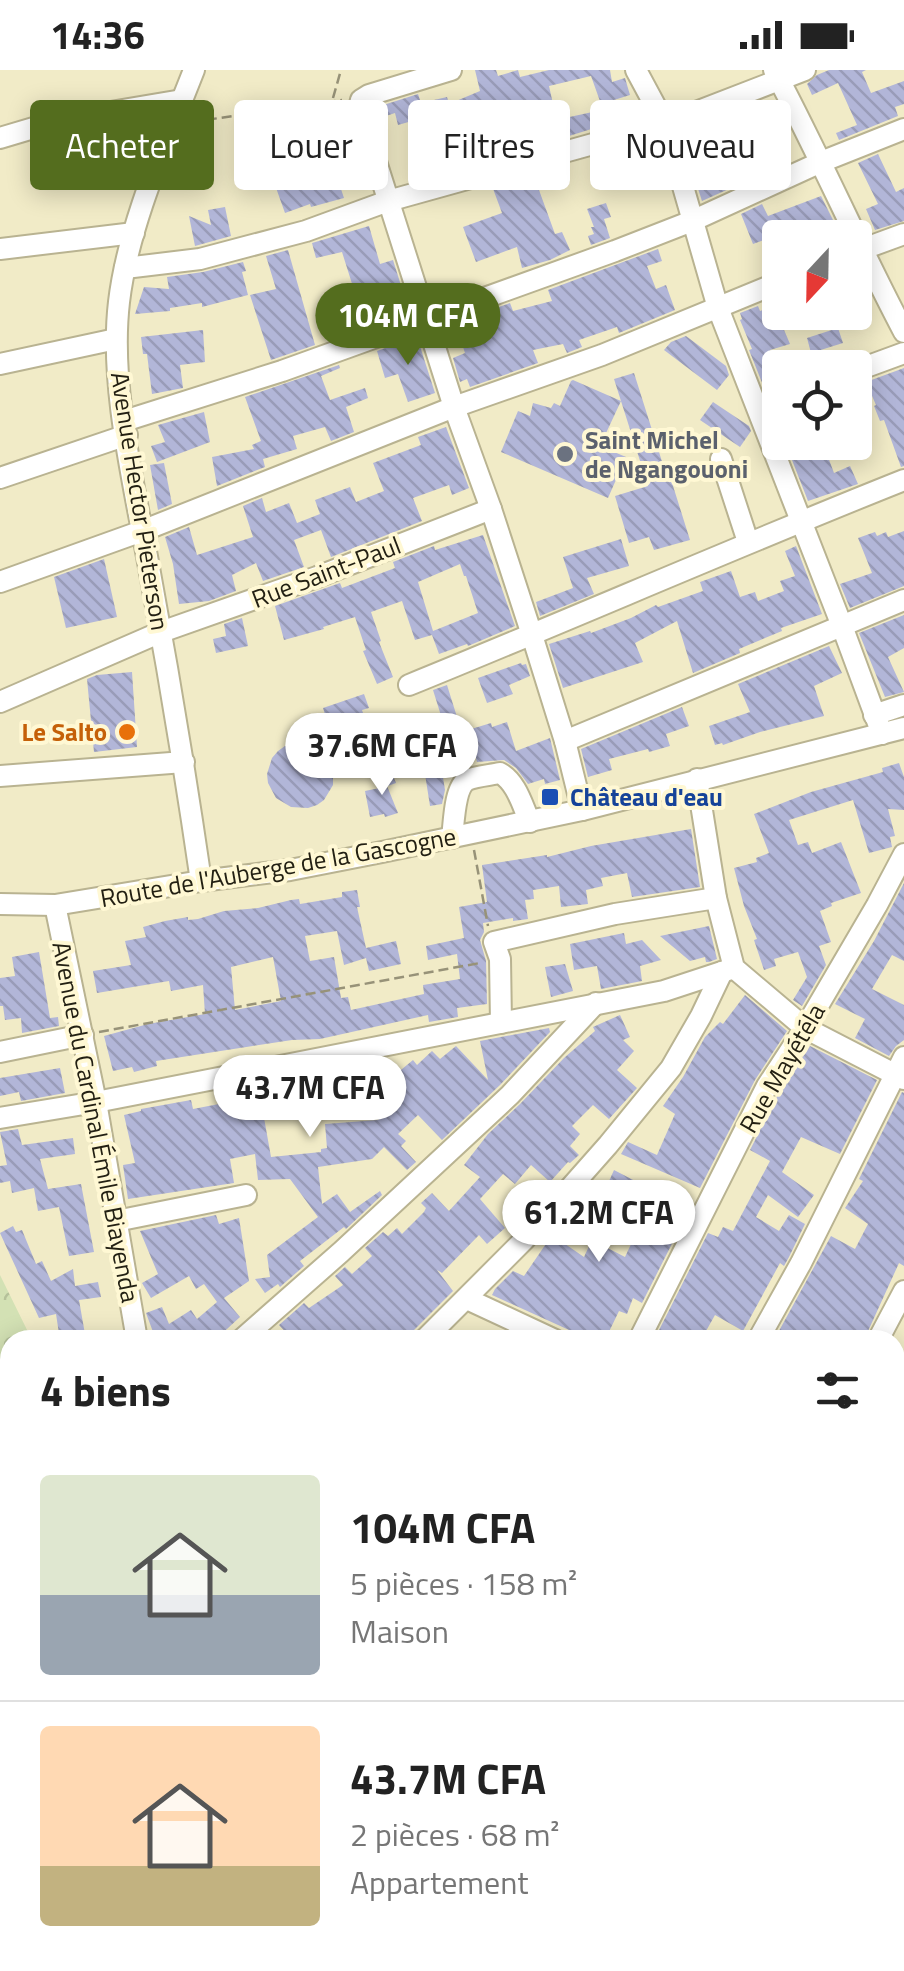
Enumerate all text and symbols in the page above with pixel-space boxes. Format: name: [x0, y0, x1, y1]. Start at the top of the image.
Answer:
text: 14:36: [50, 6, 145, 64]
chip: Acheter: [30, 100, 214, 190]
chip: Louer: [234, 100, 388, 190]
chip: Filtres: [408, 100, 570, 190]
chip: Nouveau: [590, 100, 791, 190]
north arrow: [762, 220, 872, 330]
map controls: [762, 220, 872, 460]
pin: 104M CFA: [305, 283, 511, 368]
text: 104M CFA: [337, 291, 479, 339]
button: locate: [762, 350, 872, 460]
street label: Avenue Hector Pieterson: [101, 369, 179, 633]
place label: Saint Michel de Ngangouoni: [585, 421, 748, 488]
marker: Saint Michel de Ngangouoni: [554, 443, 576, 465]
street label: Rue Saint-Paul: [246, 526, 406, 618]
place label: Le Salto: [21, 713, 107, 751]
pin: 37.6M CFA: [268, 713, 496, 798]
marker: Le Salto: [116, 721, 138, 743]
text: 37.6M CFA: [307, 721, 457, 769]
place label: Château d'eau: [570, 778, 723, 816]
marker: Château d'eau: [539, 786, 561, 808]
street label: Route de l'Auberge de la Gascogne: [97, 817, 459, 917]
street label: Avenue du Cardinal Émile Biayenda: [42, 938, 150, 1306]
street label: Rue Mayétéla: [729, 996, 835, 1140]
pin: 43.7M CFA: [196, 1055, 424, 1140]
text: 43.7M CFA: [235, 1063, 385, 1111]
pin: 61.2M CFA: [485, 1180, 713, 1265]
text: 61.2M CFA: [524, 1188, 674, 1236]
text: 4 biens: [40, 1358, 171, 1422]
icon: filters: [810, 1363, 865, 1418]
text: 104M CFA: [350, 1495, 535, 1559]
icon: home: [120, 1515, 240, 1635]
text: 5 pièces · 158 m²: [350, 1559, 577, 1607]
text: Maison: [350, 1607, 449, 1655]
text: 43.7M CFA: [350, 1746, 546, 1810]
icon: home: [120, 1766, 240, 1886]
text: 2 pièces · 68 m²: [350, 1810, 559, 1858]
text: Appartement: [350, 1858, 529, 1906]

